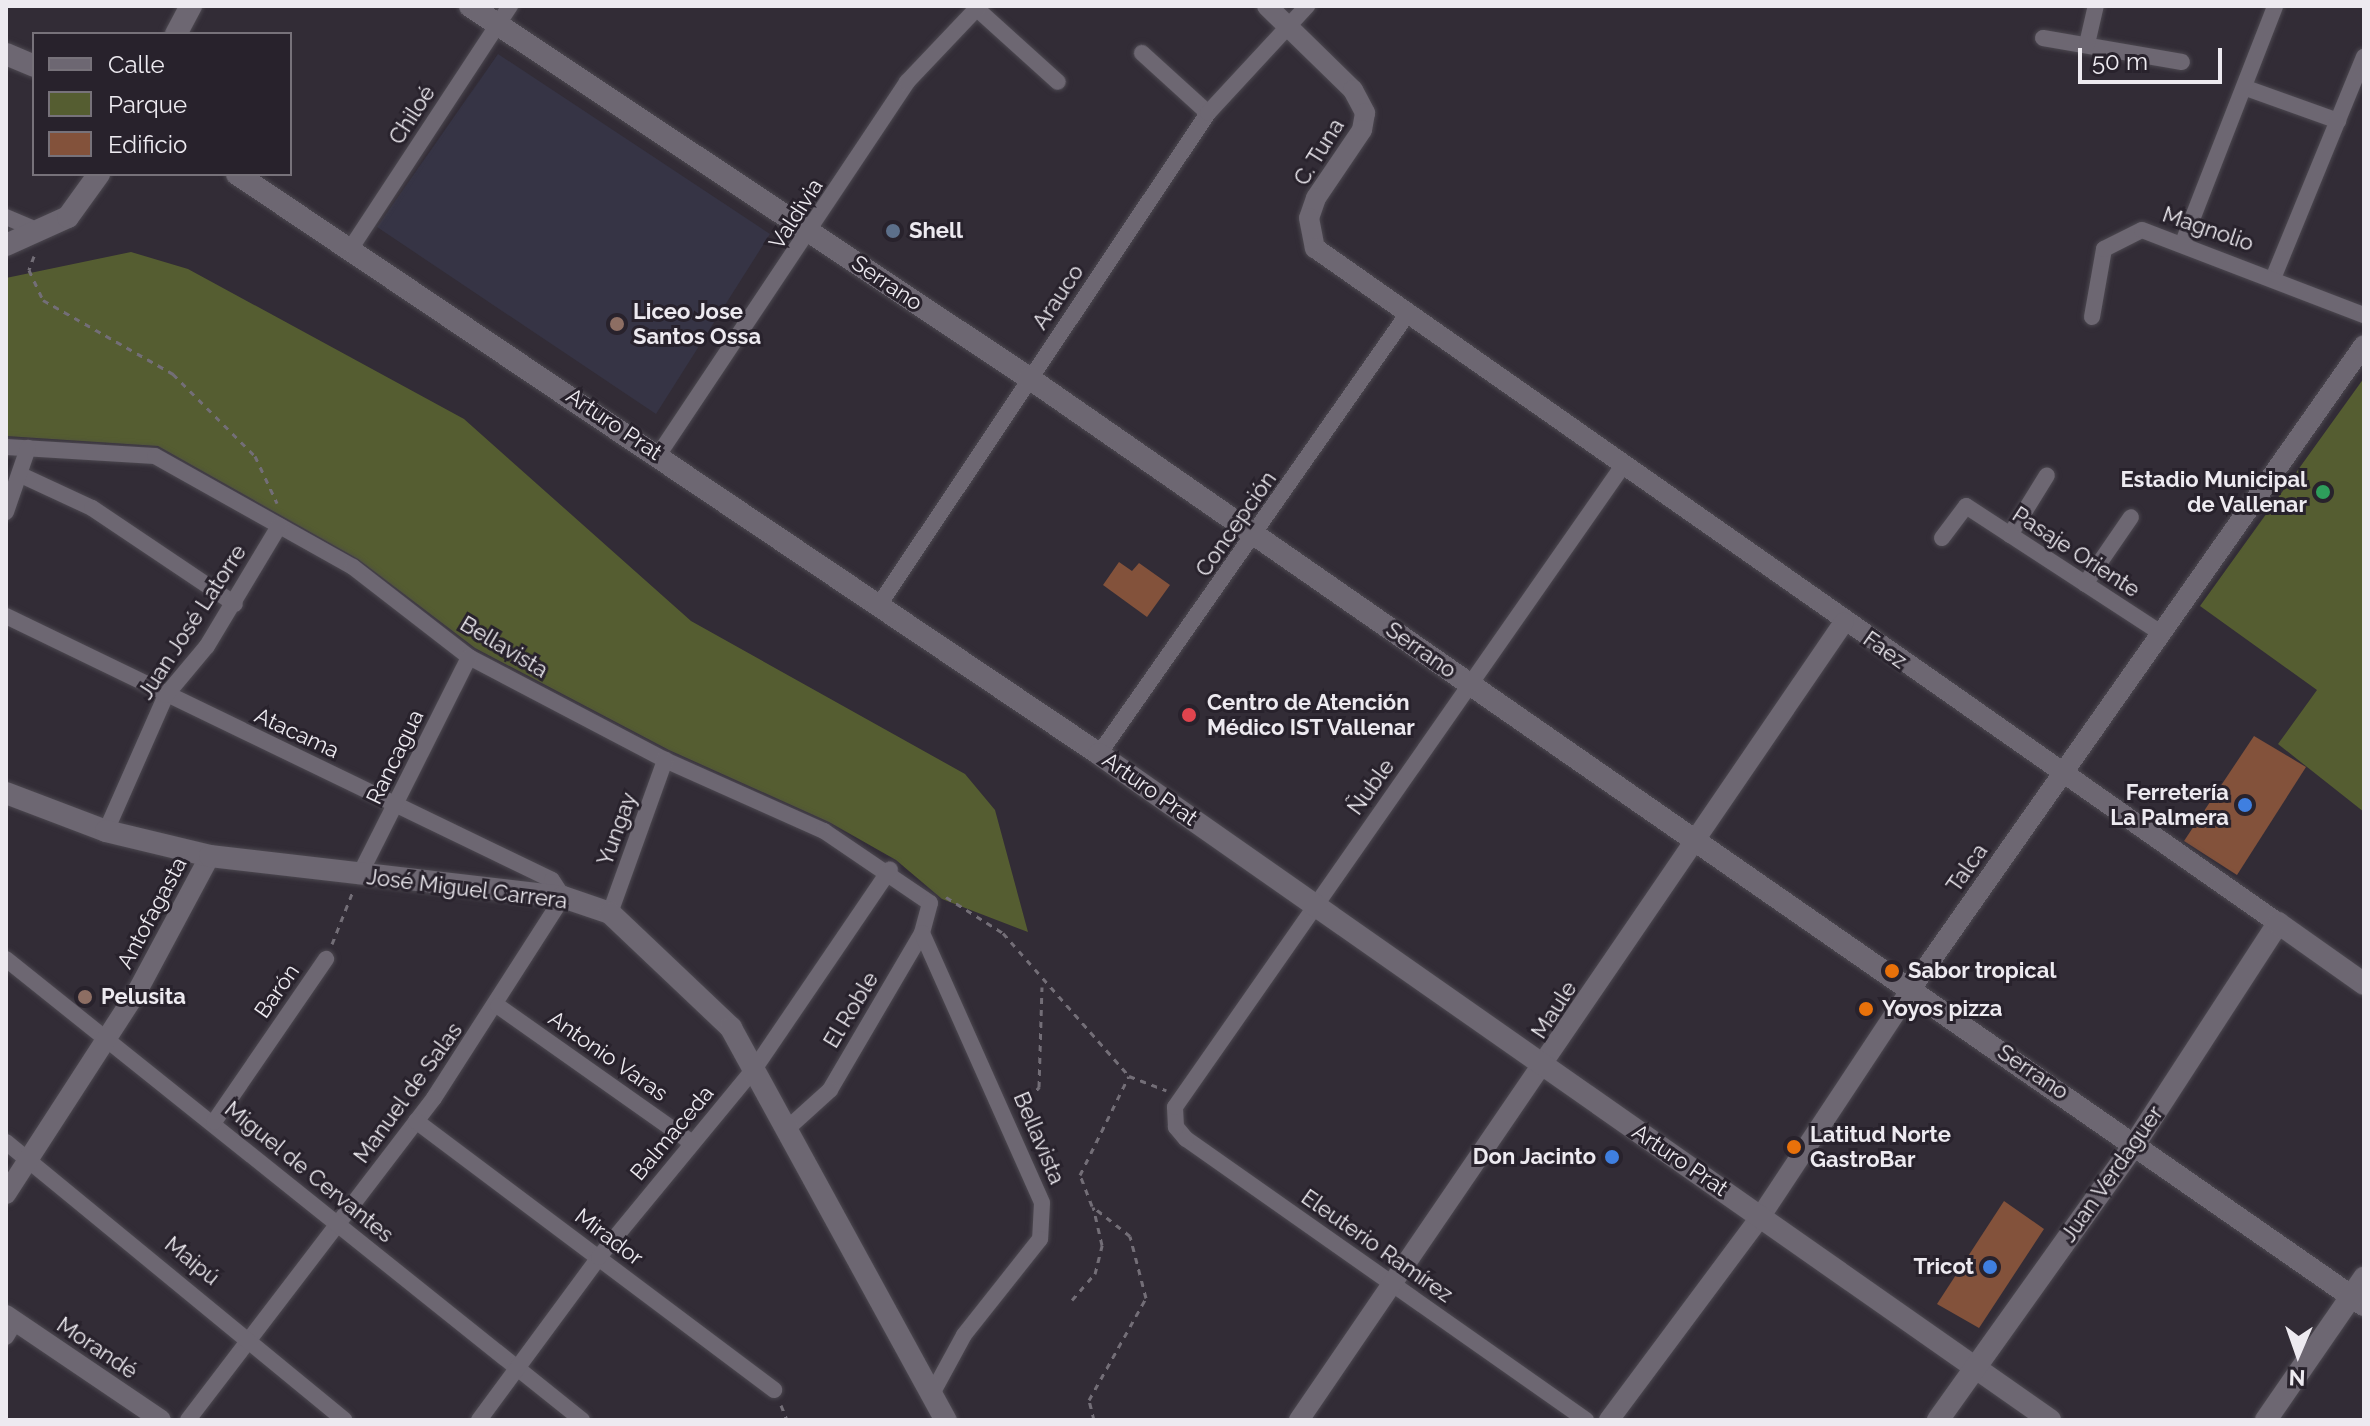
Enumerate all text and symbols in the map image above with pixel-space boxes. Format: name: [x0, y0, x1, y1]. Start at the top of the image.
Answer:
legend: [32, 32, 292, 176]
scale bar: [2082, 32, 2226, 82]
text: 50 m: [2092, 47, 2148, 76]
text: Calle: [108, 50, 165, 79]
street label: Chiloé: [383, 81, 441, 149]
text: Parque: [108, 90, 187, 119]
street label: C. Tuna: [1288, 113, 1350, 191]
text: Edificio: [108, 130, 187, 159]
street label: Valdivia: [763, 174, 829, 254]
street label: Magnolio: [2159, 201, 2257, 257]
place label: Shell: [909, 218, 963, 244]
marker: Shell: [884, 222, 902, 240]
street label: Serrano: [847, 250, 927, 316]
street label: Arauco: [1027, 259, 1089, 335]
place label: Liceo Jose Santos Ossa: [633, 298, 761, 350]
marker: Liceo Jose Santos Ossa: [608, 315, 626, 333]
street label: Arturo Prat: [561, 382, 667, 466]
street label: Concepción: [1190, 466, 1282, 582]
place label: Estadio Municipal de Vallenar: [2120, 466, 2307, 518]
marker: Estadio Municipal de Vallenar: [2314, 483, 2332, 501]
street label: Pasaje Oriente: [2007, 501, 2145, 603]
street label: Juan José Latorre: [132, 539, 252, 705]
street label: Bellavista: [455, 611, 553, 683]
street label: Serrano: [1381, 616, 1461, 684]
street label: Faez: [1858, 626, 1912, 674]
place label: Centro de Atención Médico IST Vallenar: [1207, 689, 1416, 740]
street label: Atacama: [251, 702, 343, 764]
marker: Centro de Atención Médico IST Vallenar: [1178, 704, 1200, 726]
street label: Rancagua: [361, 705, 429, 809]
street label: Arturo Prat: [1097, 747, 1203, 831]
street label: Ñuble: [1342, 754, 1400, 820]
place label: Ferretería La Palmera: [2110, 779, 2229, 830]
street label: Yungay: [592, 789, 642, 869]
marker: Ferretería La Palmera: [2236, 796, 2254, 814]
street label: Talca: [1941, 839, 1993, 897]
street label: Antofagasta: [112, 853, 192, 973]
street label: José Miguel Carrera: [365, 864, 569, 914]
place label: Sabor tropical: [1908, 958, 2057, 984]
street label: Barón: [249, 959, 305, 1023]
marker: Sabor tropical: [1883, 962, 1901, 980]
street label: El Roble: [818, 967, 884, 1053]
street label: Maule: [1526, 976, 1582, 1044]
place label: Pelusita: [101, 984, 186, 1010]
marker: Pelusita: [76, 988, 94, 1006]
place label: Yoyos pizza: [1882, 996, 2002, 1022]
marker: Yoyos pizza: [1857, 1000, 1875, 1018]
street label: Antonio Varas: [543, 1005, 673, 1107]
street label: Manuel de Salas: [348, 1017, 468, 1169]
street label: Serrano: [1993, 1039, 2073, 1105]
street label: Balmaceda: [625, 1080, 719, 1186]
street label: Bellavista: [1008, 1088, 1070, 1188]
street label: Miguel de Cervantes: [219, 1096, 399, 1248]
street label: Juan Verdaguer: [2055, 1101, 2169, 1247]
street label: Arturo Prat: [1627, 1118, 1733, 1202]
place label: Latitud Norte GastroBar: [1810, 1121, 1951, 1172]
marker: Latitud Norte GastroBar: [1785, 1138, 1803, 1156]
place label: Don Jacinto: [1472, 1144, 1596, 1170]
marker: Don Jacinto: [1603, 1148, 1621, 1166]
street label: Eleuterio Ramírez: [1296, 1184, 1458, 1308]
street label: Mirador: [570, 1203, 648, 1271]
street label: Maipú: [159, 1231, 225, 1291]
place label: Tricot: [1913, 1254, 1974, 1280]
marker: Tricot: [1981, 1258, 1999, 1276]
street label: Morandé: [52, 1312, 142, 1384]
north arrow: [2258, 1314, 2338, 1394]
text: N: [2288, 1365, 2306, 1391]

